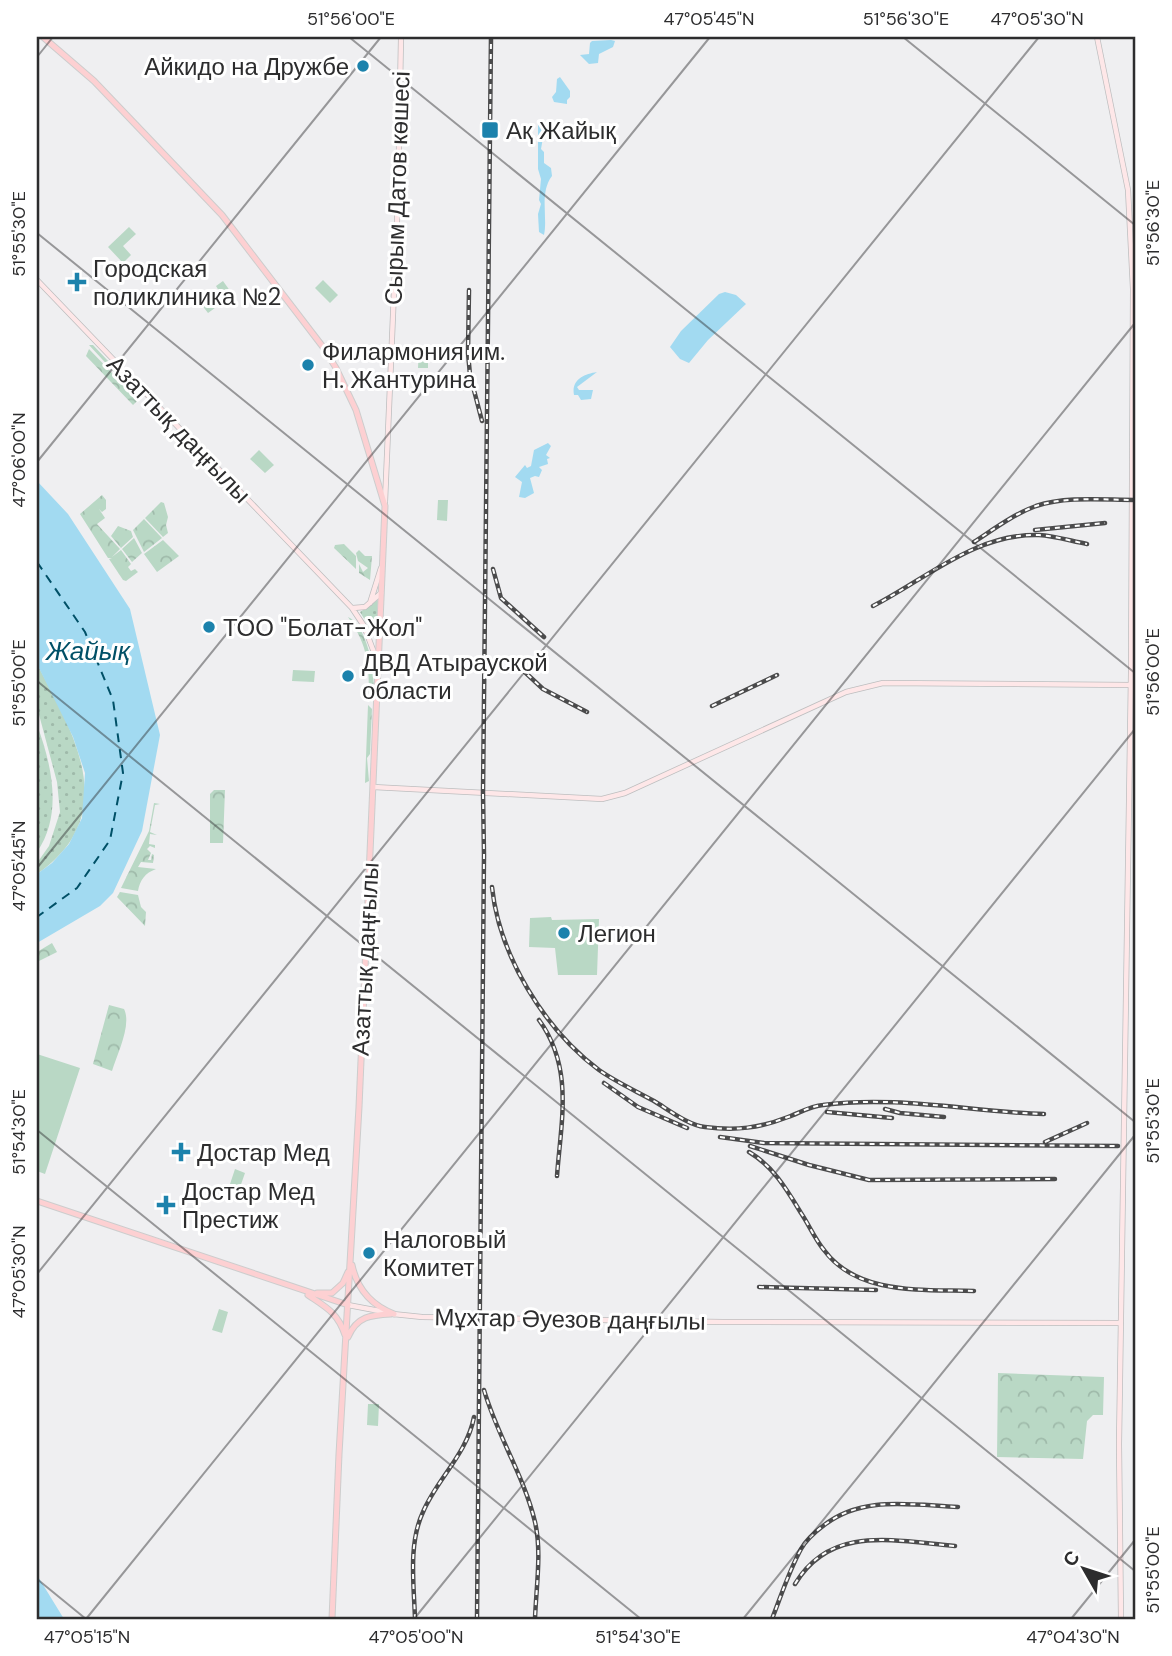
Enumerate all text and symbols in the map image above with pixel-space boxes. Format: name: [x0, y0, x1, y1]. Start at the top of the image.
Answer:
text: 51°56'00"E: [307, 7, 395, 31]
text: 47°05'45"N: [664, 7, 754, 31]
text: 51°56'30"E: [863, 7, 949, 31]
text: 47°05'30"N: [990, 7, 1084, 31]
place label: Айкидо на Дружбе: [144, 51, 349, 82]
marker: Айкидо на Дружбе: [355, 58, 371, 74]
street label: Сырым Датов көшесі: [377, 70, 417, 306]
place label: Ақ Жайық: [506, 115, 616, 146]
marker: Ақ Жайық: [480, 120, 500, 140]
text: 51°56'30"E: [1141, 180, 1165, 266]
text: 51°55'30"E: [7, 191, 31, 277]
place label: Городская поликлиника №2: [93, 253, 281, 312]
marker: Городская поликлиника №2: [67, 272, 87, 292]
place label: Филармония им. Н. Жантурина: [322, 336, 505, 395]
street label: Азаттық даңғылы: [101, 349, 257, 509]
marker: Филармония им. Н. Жантурина: [300, 357, 316, 373]
text: 47°06'00"N: [7, 412, 31, 508]
place label: ТОО "Болат-Жол": [223, 612, 422, 643]
marker: ТОО "Болат-Жол": [201, 619, 217, 635]
text: 51°56'00"E: [1141, 628, 1165, 716]
water label: Жайық: [44, 634, 132, 668]
text: 51°55'00"E: [7, 639, 31, 727]
place label: ДВД Атырауской области: [362, 647, 548, 706]
marker: ДВД Атырауской области: [340, 668, 356, 684]
text: 47°05'45"N: [7, 821, 31, 911]
street label: Азаттық даңғылы: [344, 861, 386, 1057]
place label: Легион: [578, 918, 656, 949]
marker: Легион: [556, 925, 572, 941]
text: 51°55'30"E: [1141, 1078, 1165, 1164]
text: 51°54'30"E: [7, 1089, 31, 1175]
place label: Достар Мед: [197, 1137, 330, 1168]
marker: Достар Мед: [171, 1142, 191, 1162]
place label: Достар Мед Престиж: [182, 1176, 315, 1235]
marker: Достар Мед Престиж: [156, 1195, 176, 1215]
place label: Налоговый Комитет: [383, 1224, 506, 1283]
text: 47°05'30"N: [7, 1225, 31, 1319]
marker: Налоговый Комитет: [361, 1245, 377, 1261]
street label: Мұхтар Әуезов даңғылы: [434, 1301, 706, 1337]
text: 51°55'00"E: [1141, 1526, 1165, 1614]
north arrow: [1050, 1534, 1120, 1604]
text: С: [1057, 1545, 1085, 1572]
text: 47°05'15"N: [44, 1625, 130, 1649]
text: 47°05'00"N: [369, 1625, 463, 1649]
text: 51°54'30"E: [595, 1625, 681, 1649]
text: 47°04'30"N: [1026, 1625, 1120, 1649]

